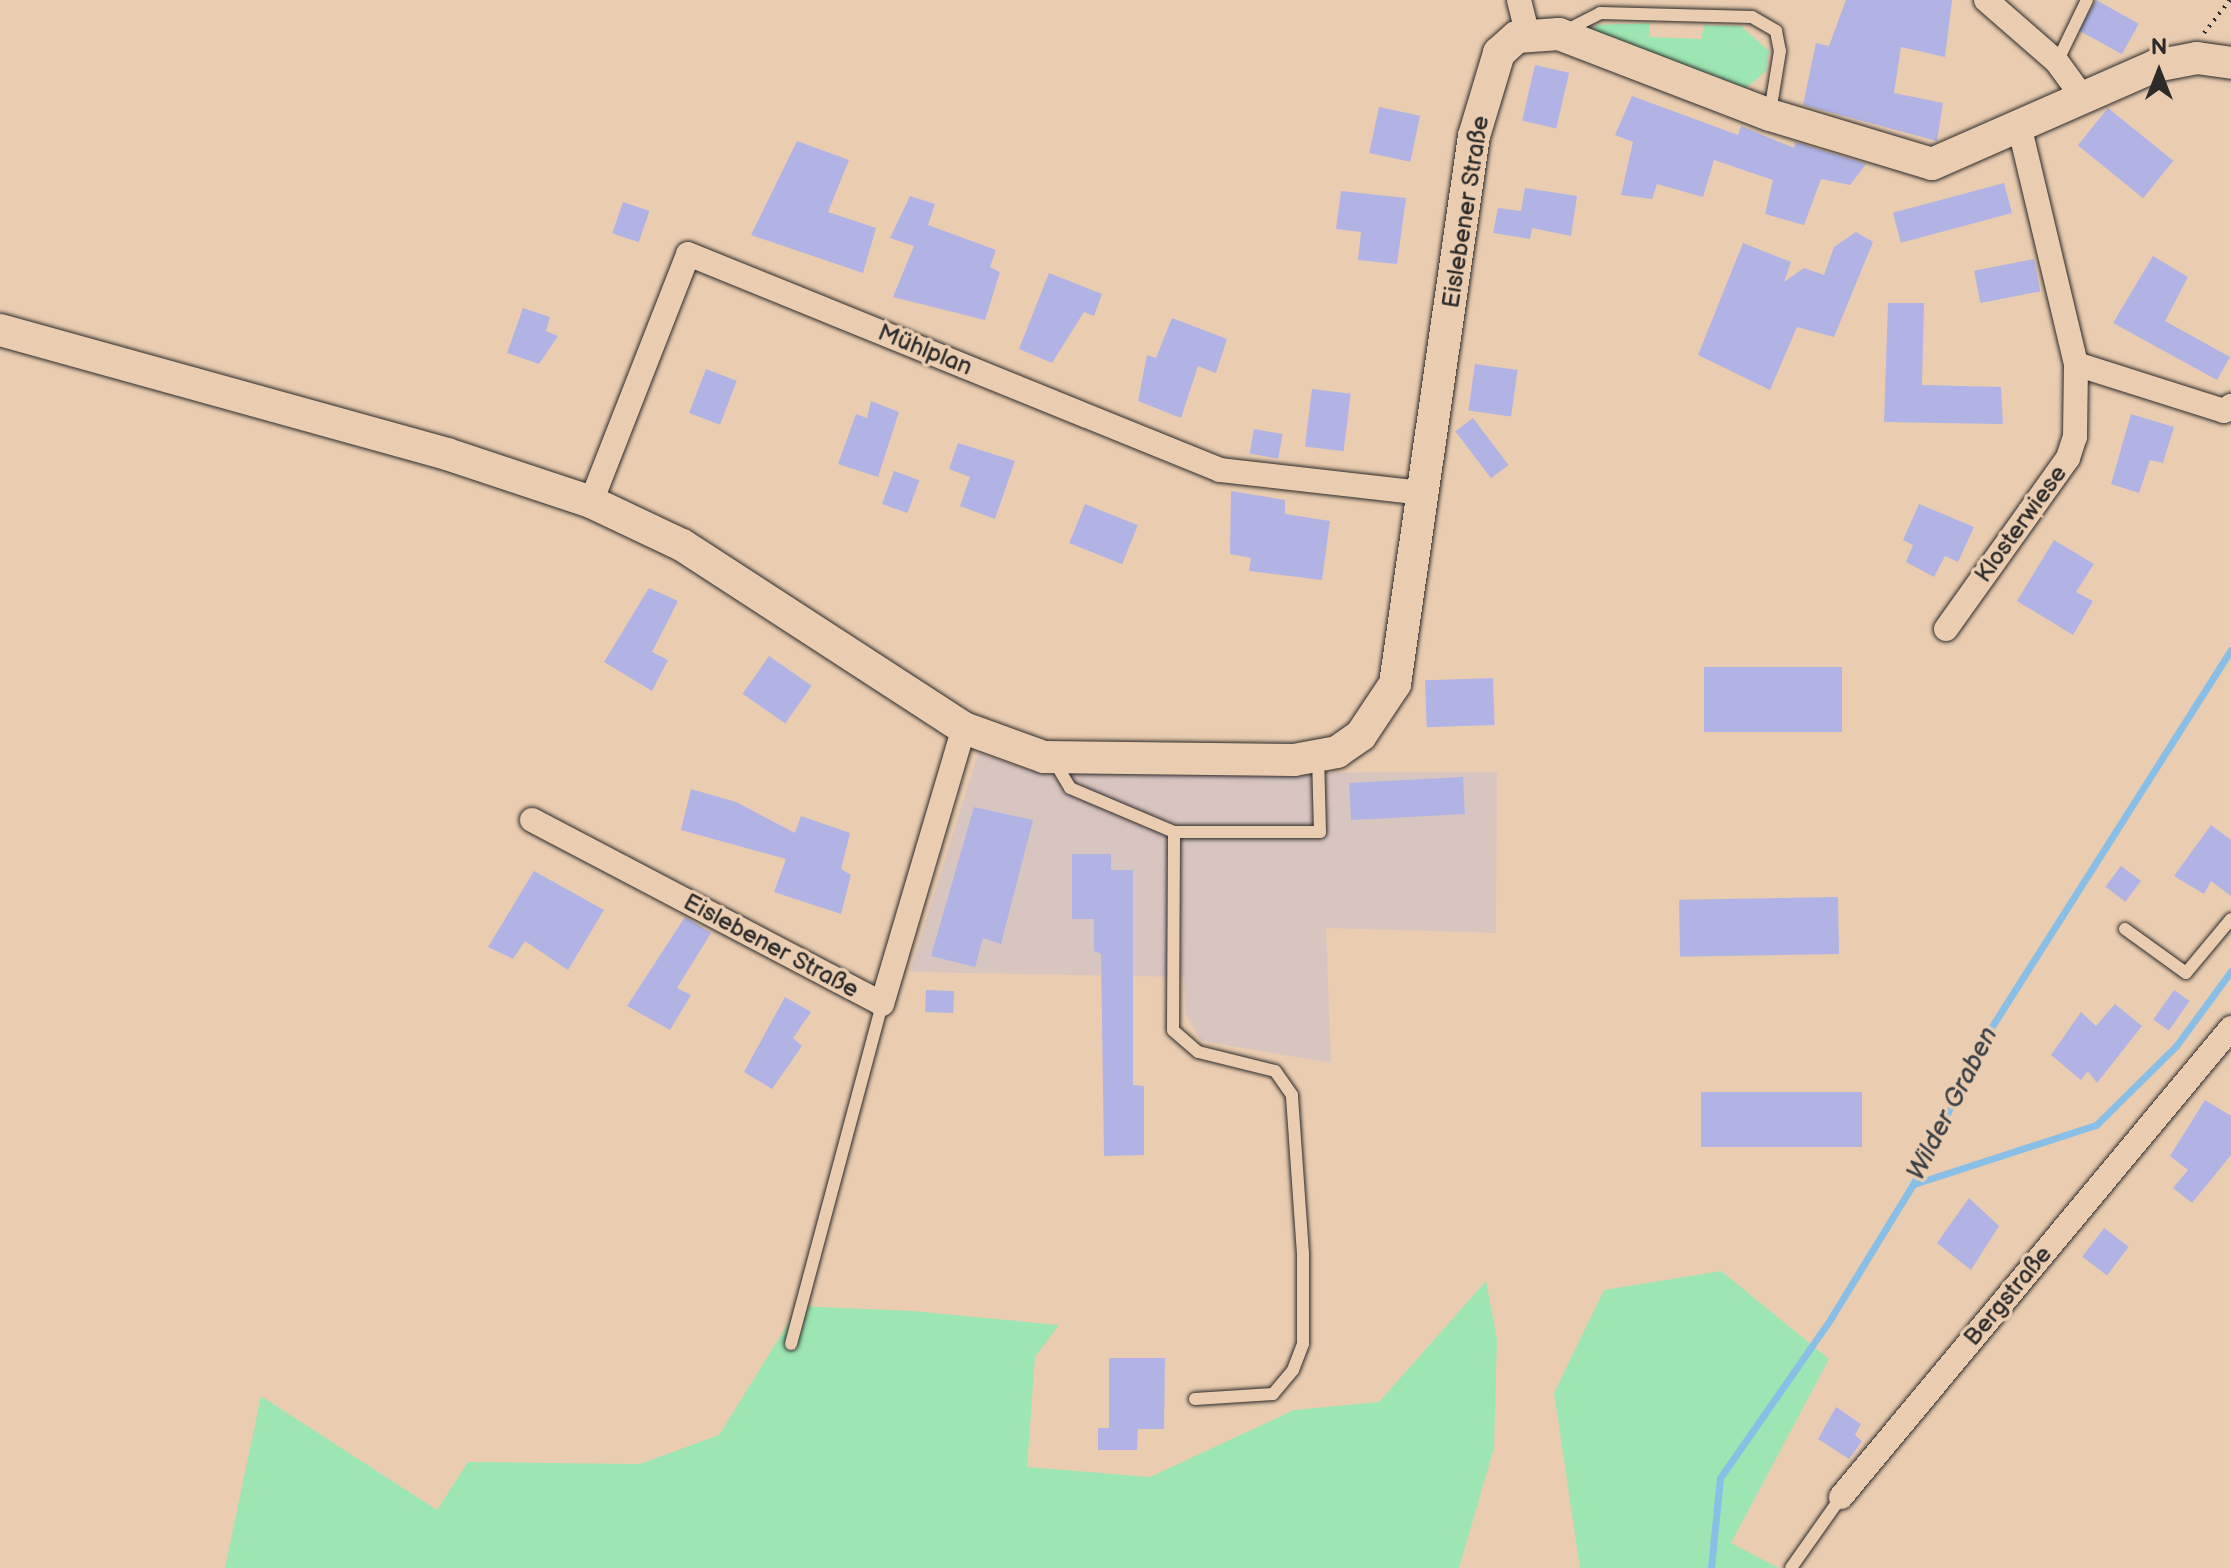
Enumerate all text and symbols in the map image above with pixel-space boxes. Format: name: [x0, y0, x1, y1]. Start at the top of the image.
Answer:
north arrow: [2119, 32, 2199, 112]
text: N: [2151, 34, 2167, 61]
street label: Eislebener Straße: [1437, 114, 1495, 310]
street label: Mühlplan: [874, 318, 976, 382]
street label: Klosterwiese: [1969, 460, 2073, 588]
street label: Eislebener Straße: [678, 888, 864, 1004]
water label: Wilder Graben: [1901, 1022, 2005, 1186]
street label: Bergstraße: [1958, 1240, 2058, 1352]

